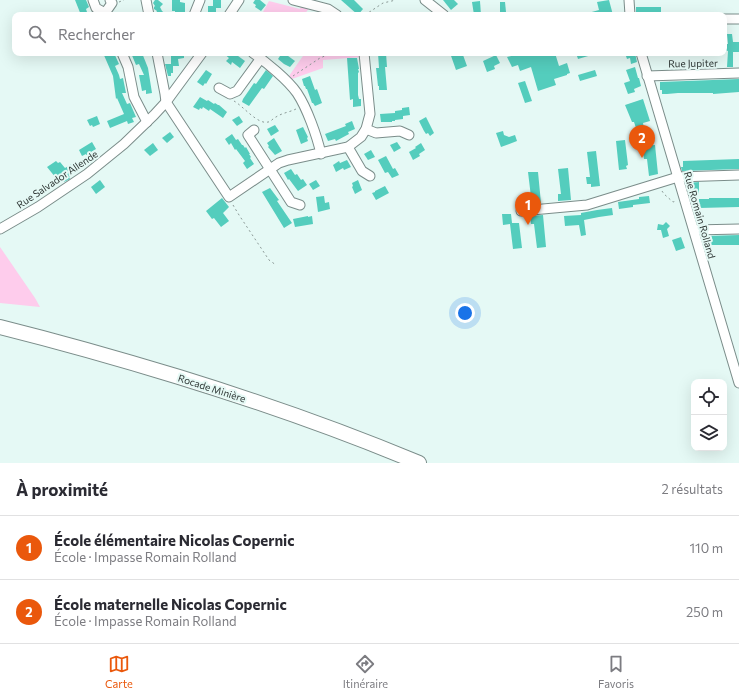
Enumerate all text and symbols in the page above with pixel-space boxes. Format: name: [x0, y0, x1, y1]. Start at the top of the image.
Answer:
search box: [12, 12, 727, 56]
icon: search: [26, 23, 48, 45]
text: Rechercher: [58, 25, 135, 43]
street label: Rue Jupiter: [668, 57, 718, 69]
pin: 2: [629, 125, 655, 158]
street label: Rue Salvador Allende: [14, 147, 100, 211]
street label: Rue Romain Rolland: [682, 170, 718, 260]
pin: 1: [515, 192, 541, 225]
your location: [455, 303, 475, 323]
street label: Rocade Minière: [177, 371, 247, 405]
map controls: [691, 379, 727, 451]
button: locate: [691, 379, 727, 415]
button: layers: [691, 415, 727, 451]
text: À proximité: [16, 479, 108, 500]
text: 2 résultats: [662, 481, 723, 497]
text: École élémentaire Nicolas Copernic: [54, 531, 295, 549]
text: 1: [26, 540, 32, 556]
text: 110 m: [690, 540, 723, 556]
text: École · Impasse Romain Rolland: [54, 549, 237, 565]
text: École maternelle Nicolas Copernic: [54, 595, 287, 613]
text: 2: [25, 604, 33, 620]
text: 250 m: [686, 604, 723, 620]
text: École · Impasse Romain Rolland: [54, 613, 237, 629]
tab: Carte: [105, 653, 133, 690]
tab: Itinéraire: [343, 653, 388, 690]
tab: Favoris: [598, 653, 634, 690]

